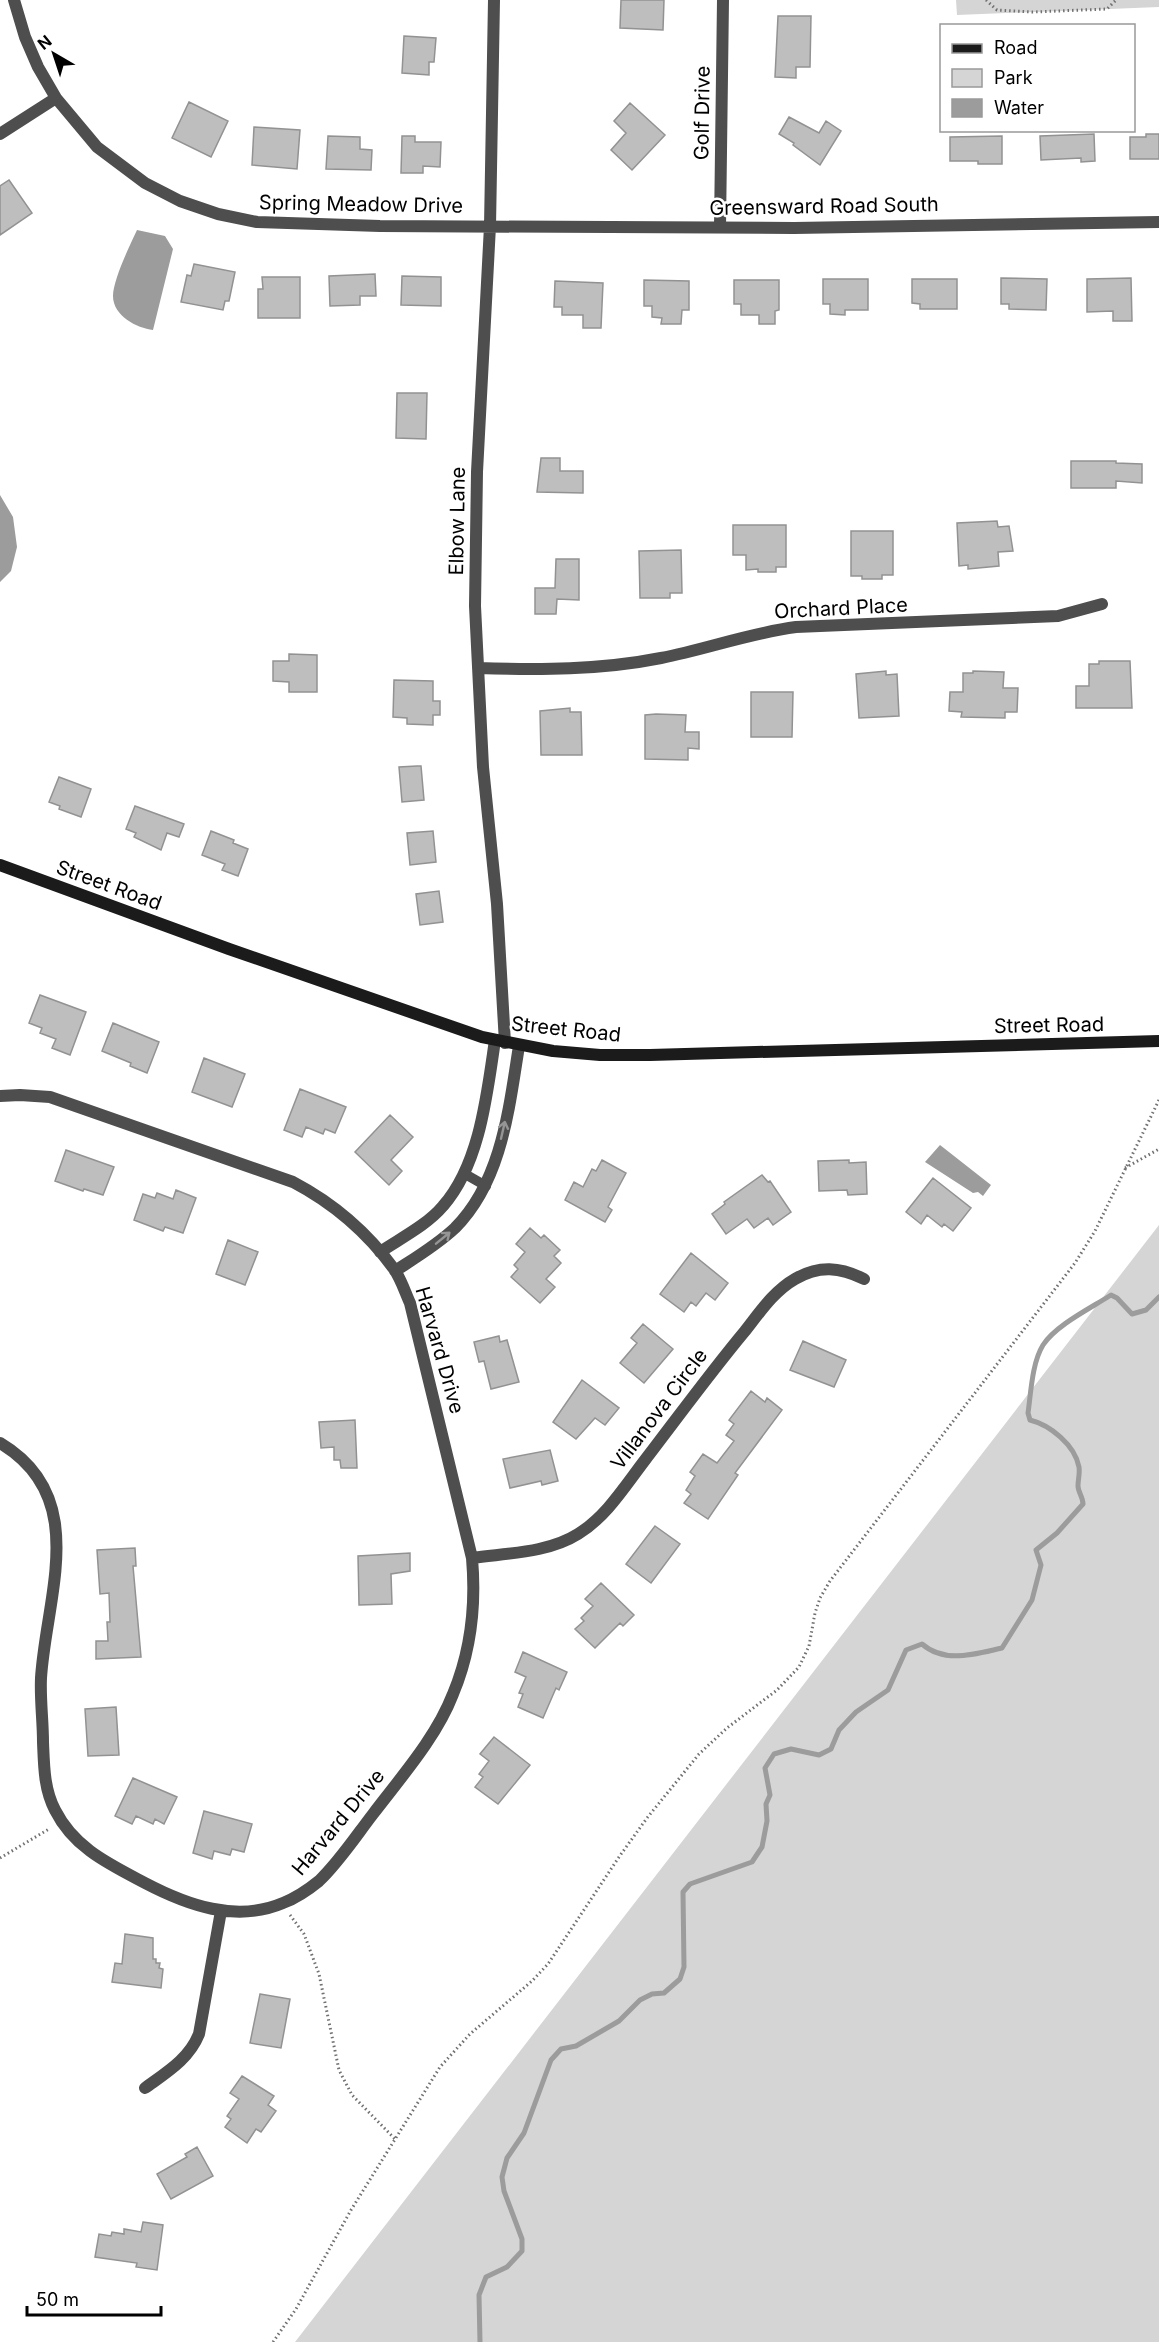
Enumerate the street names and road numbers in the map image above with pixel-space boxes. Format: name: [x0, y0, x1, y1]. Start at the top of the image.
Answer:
street label: Golf Drive: [689, 66, 715, 160]
street label: Spring Meadow Drive: [259, 190, 463, 218]
street label: Greensward Road South: [709, 192, 939, 220]
street label: Elbow Lane: [444, 466, 470, 576]
street label: Orchard Place: [773, 593, 909, 623]
street label: Street Road: [53, 855, 165, 915]
street label: Street Road: [510, 1011, 622, 1047]
street label: Street Road: [994, 1012, 1104, 1038]
street label: Harvard Drive: [410, 1284, 470, 1416]
street label: Villanova Circle: [606, 1344, 712, 1474]
street label: Harvard Drive: [287, 1764, 389, 1880]

